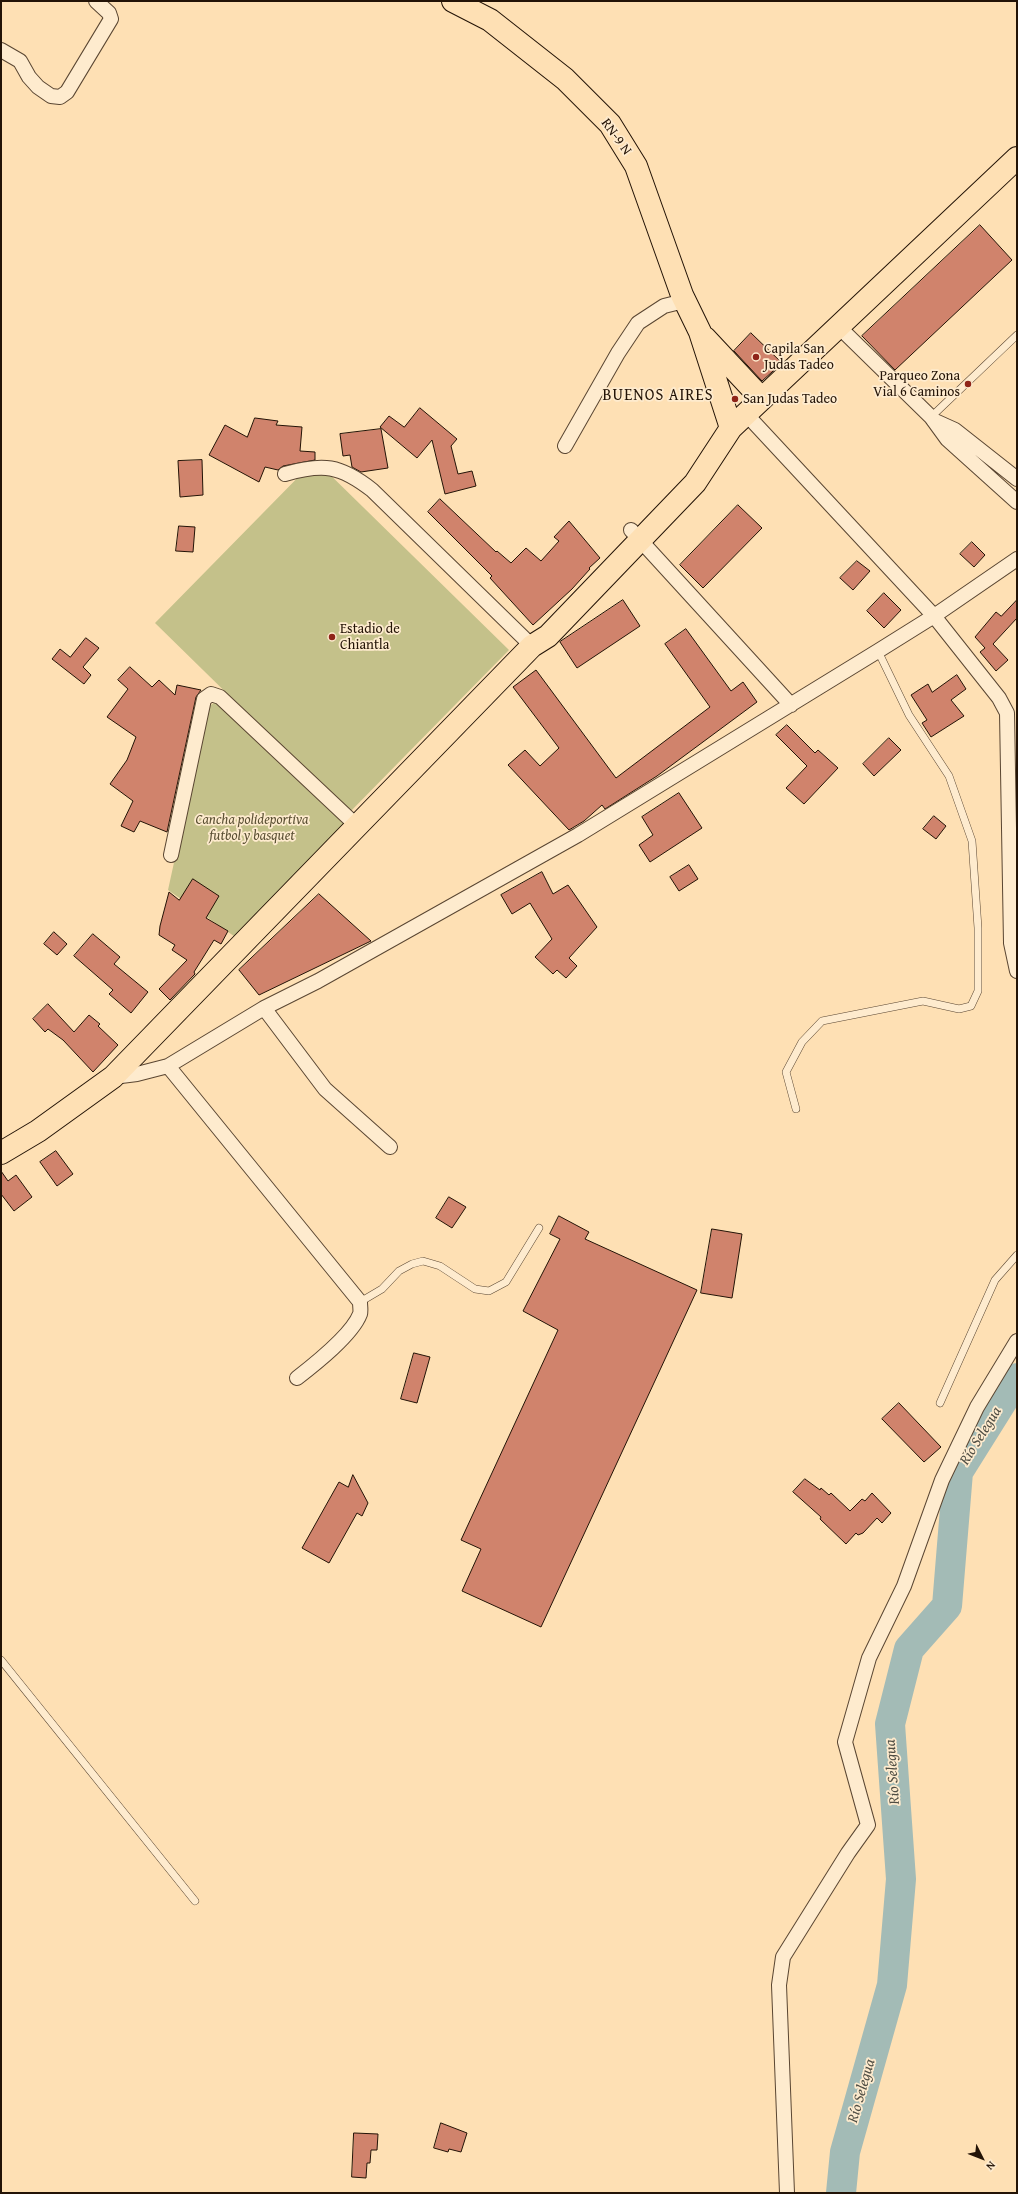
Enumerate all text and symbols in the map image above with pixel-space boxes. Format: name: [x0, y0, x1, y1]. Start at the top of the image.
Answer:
street label: RN-9 N: [597, 115, 635, 159]
place label: Capila San Judas Tadeo: [764, 341, 834, 374]
marker: Capila San Judas Tadeo: [751, 352, 761, 362]
place label: Parqueo Zona Vial 6 Caminos: [873, 368, 960, 400]
marker: Parqueo Zona Vial 6 Caminos: [963, 379, 973, 389]
district label: BUENOS AIRES: [603, 386, 713, 406]
place label: San Judas Tadeo: [743, 391, 837, 407]
marker: San Judas Tadeo: [730, 394, 740, 404]
place label: Estadio de Chiantla: [340, 621, 400, 654]
marker: Estadio de Chiantla: [327, 632, 337, 642]
park label: Cancha polideportiva futbol y basquet: [196, 812, 308, 844]
water label: Río Selegua: [956, 1404, 1006, 1468]
water label: Río Selegua: [882, 1739, 904, 1805]
water label: Río Selegua: [844, 2057, 880, 2125]
north arrow: [962, 2138, 1002, 2178]
text: N: [983, 2158, 999, 2174]

